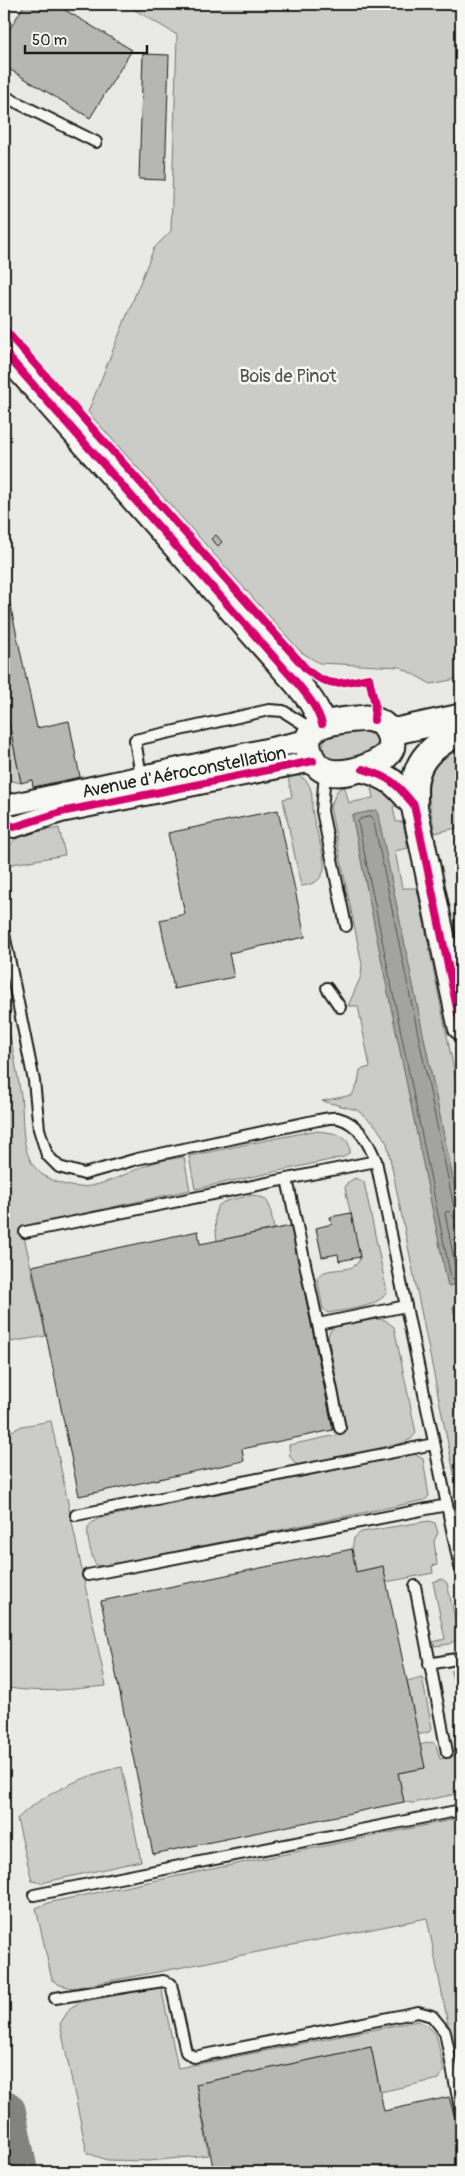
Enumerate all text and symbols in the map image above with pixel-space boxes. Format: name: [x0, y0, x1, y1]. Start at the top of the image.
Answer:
scale bar: [25, 22, 148, 54]
text: 50 m: [32, 31, 67, 50]
park label: Bois de Pinot: [239, 365, 337, 388]
street label: Avenue d'Aéroconstellation: [80, 741, 288, 804]

